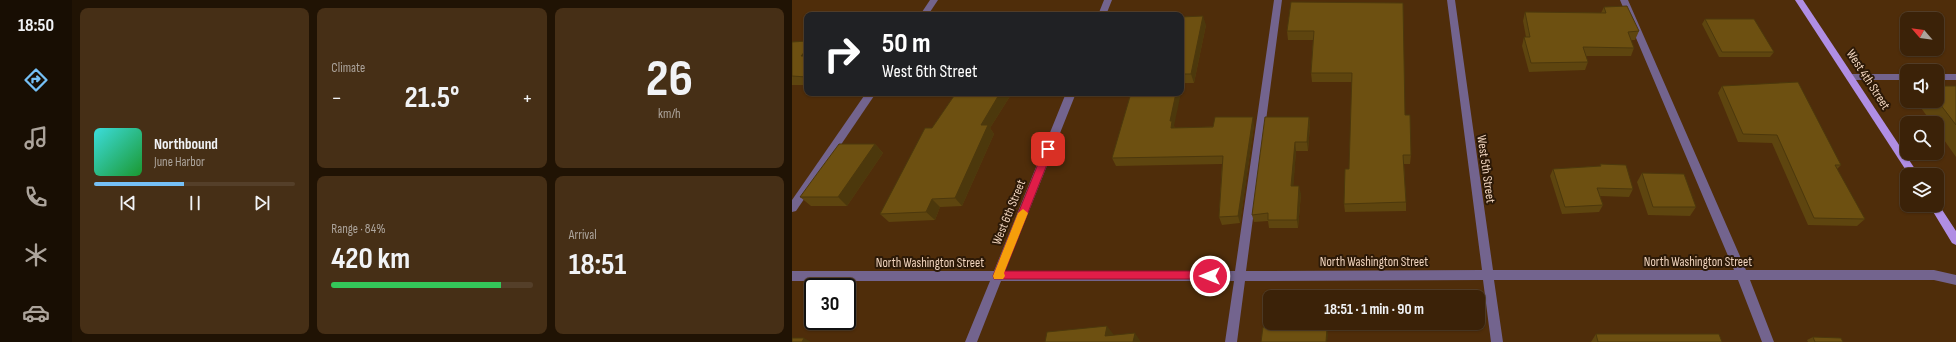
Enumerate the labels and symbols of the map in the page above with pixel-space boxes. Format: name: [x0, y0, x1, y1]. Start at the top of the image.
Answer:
north arrow: [1900, 12, 1944, 56]
street label: West 4th Street: [1843, 46, 1894, 113]
pin: [1031, 132, 1065, 166]
street label: West 5th Street: [1473, 134, 1499, 204]
street label: West 6th Street: [989, 177, 1029, 247]
street label: North Washington Street: [1320, 254, 1428, 270]
street label: North Washington Street: [1644, 254, 1752, 270]
street label: North Washington Street: [876, 255, 984, 271]
position arrow: [1189, 255, 1231, 297]
speed limit sign: 30: [804, 278, 856, 330]

